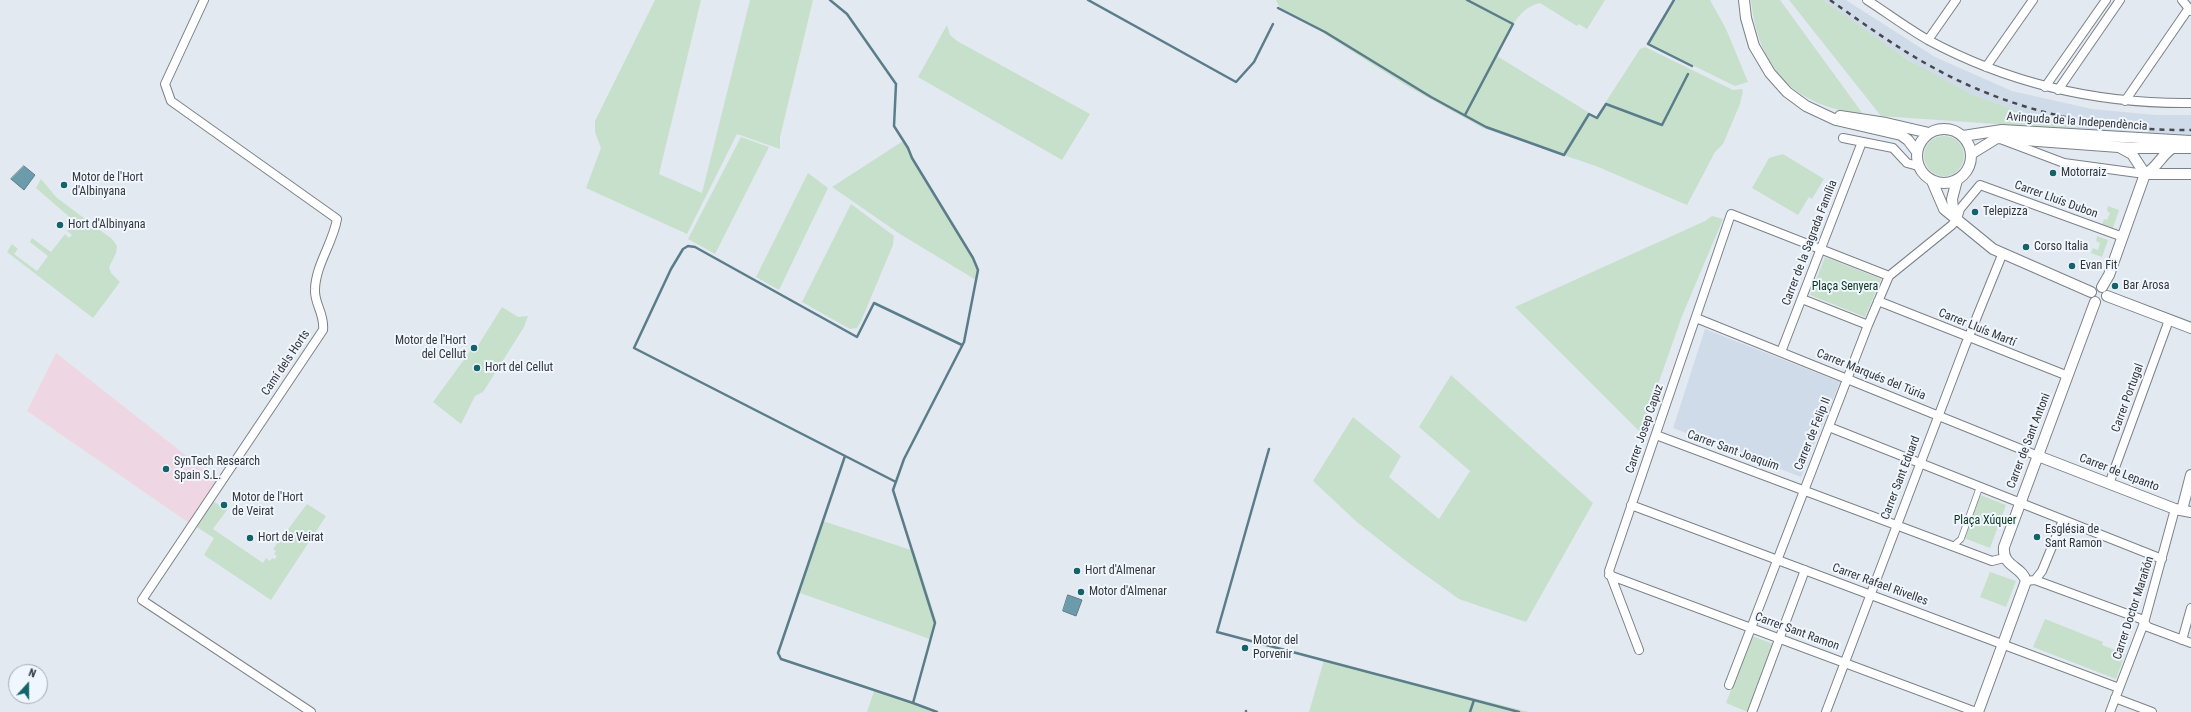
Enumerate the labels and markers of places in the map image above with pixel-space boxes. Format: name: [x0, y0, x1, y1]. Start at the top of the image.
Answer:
place label: Motorraiz: [2061, 166, 2106, 180]
marker: Motorraiz: [2048, 168, 2058, 178]
place label: Motor de l'Hort d'Albinyana: [72, 171, 143, 199]
marker: Motor de l'Hort d'Albinyana: [59, 180, 69, 190]
place label: Telepizza: [1983, 205, 2028, 219]
marker: Telepizza: [1970, 207, 1980, 217]
place label: Hort d'Albinyana: [68, 218, 145, 232]
marker: Hort d'Albinyana: [55, 220, 65, 230]
place label: Corso Italia: [2034, 240, 2088, 254]
marker: Corso Italia: [2021, 242, 2031, 252]
place label: Evan Fit: [2080, 259, 2117, 273]
marker: Evan Fit: [2067, 261, 2077, 271]
place label: Bar Arosa: [2123, 279, 2169, 293]
marker: Bar Arosa: [2110, 281, 2120, 291]
place label: Motor de l'Hort del Cellut: [395, 334, 466, 362]
marker: Motor de l'Hort del Cellut: [469, 343, 479, 353]
place label: Hort del Cellut: [485, 361, 553, 375]
marker: Hort del Cellut: [472, 363, 482, 373]
place label: SynTech Research Spain S.L.: [174, 455, 260, 483]
marker: SynTech Research Spain S.L.: [161, 464, 171, 474]
place label: Motor de l'Hort de Veirat: [232, 491, 303, 519]
marker: Motor de l'Hort de Veirat: [219, 500, 229, 510]
place label: Església de Sant Ramon: [2045, 523, 2102, 551]
place label: Hort de Veirat: [258, 531, 324, 545]
marker: Església de Sant Ramon: [2032, 532, 2042, 542]
marker: Hort de Veirat: [245, 533, 255, 543]
place label: Hort d'Almenar: [1085, 564, 1156, 578]
marker: Hort d'Almenar: [1072, 566, 1082, 576]
place label: Motor d'Almenar: [1089, 585, 1167, 599]
marker: Motor d'Almenar: [1076, 587, 1086, 597]
place label: Motor del Porvenir: [1253, 634, 1298, 662]
marker: Motor del Porvenir: [1240, 643, 1250, 653]

